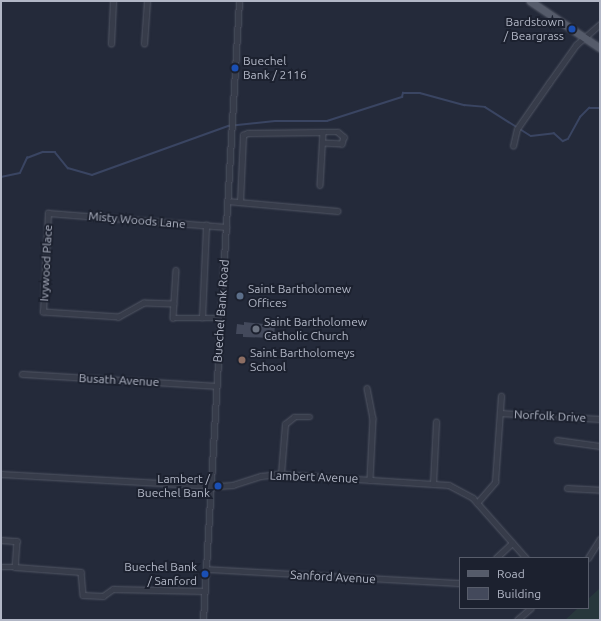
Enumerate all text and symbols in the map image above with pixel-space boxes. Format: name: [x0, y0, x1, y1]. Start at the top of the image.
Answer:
place label: Bardstown / Beargrass: [504, 15, 564, 43]
marker: Bardstown / Beargrass: [567, 24, 577, 34]
place label: Buechel Bank / 2116: [243, 54, 307, 82]
marker: Buechel Bank / 2116: [230, 63, 240, 73]
street label: Misty Woods Lane: [88, 209, 186, 231]
street label: Ivywood Place: [37, 224, 55, 302]
street label: Buechel Bank Road: [210, 259, 232, 363]
place label: Saint Bartholomew Offices: [248, 282, 351, 310]
marker: Saint Bartholomew Offices: [235, 291, 245, 301]
place label: Saint Bartholomew Catholic Church: [264, 315, 367, 343]
marker: Saint Bartholomew Catholic Church: [251, 324, 261, 334]
place label: Saint Bartholomeys School: [250, 346, 355, 374]
marker: Saint Bartholomeys School: [237, 355, 247, 365]
street label: Busath Avenue: [78, 371, 160, 389]
street label: Norfolk Drive: [514, 407, 586, 425]
street label: Lambert Avenue: [269, 468, 359, 486]
place label: Lambert / Buechel Bank: [137, 472, 210, 500]
marker: Lambert / Buechel Bank: [213, 481, 223, 491]
legend: [459, 557, 589, 609]
place label: Buechel Bank / Sanford: [124, 560, 197, 588]
text: Road: [497, 567, 525, 580]
street label: Sanford Avenue: [290, 568, 376, 586]
marker: Buechel Bank / Sanford: [200, 569, 210, 579]
text: Building: [497, 587, 541, 600]

